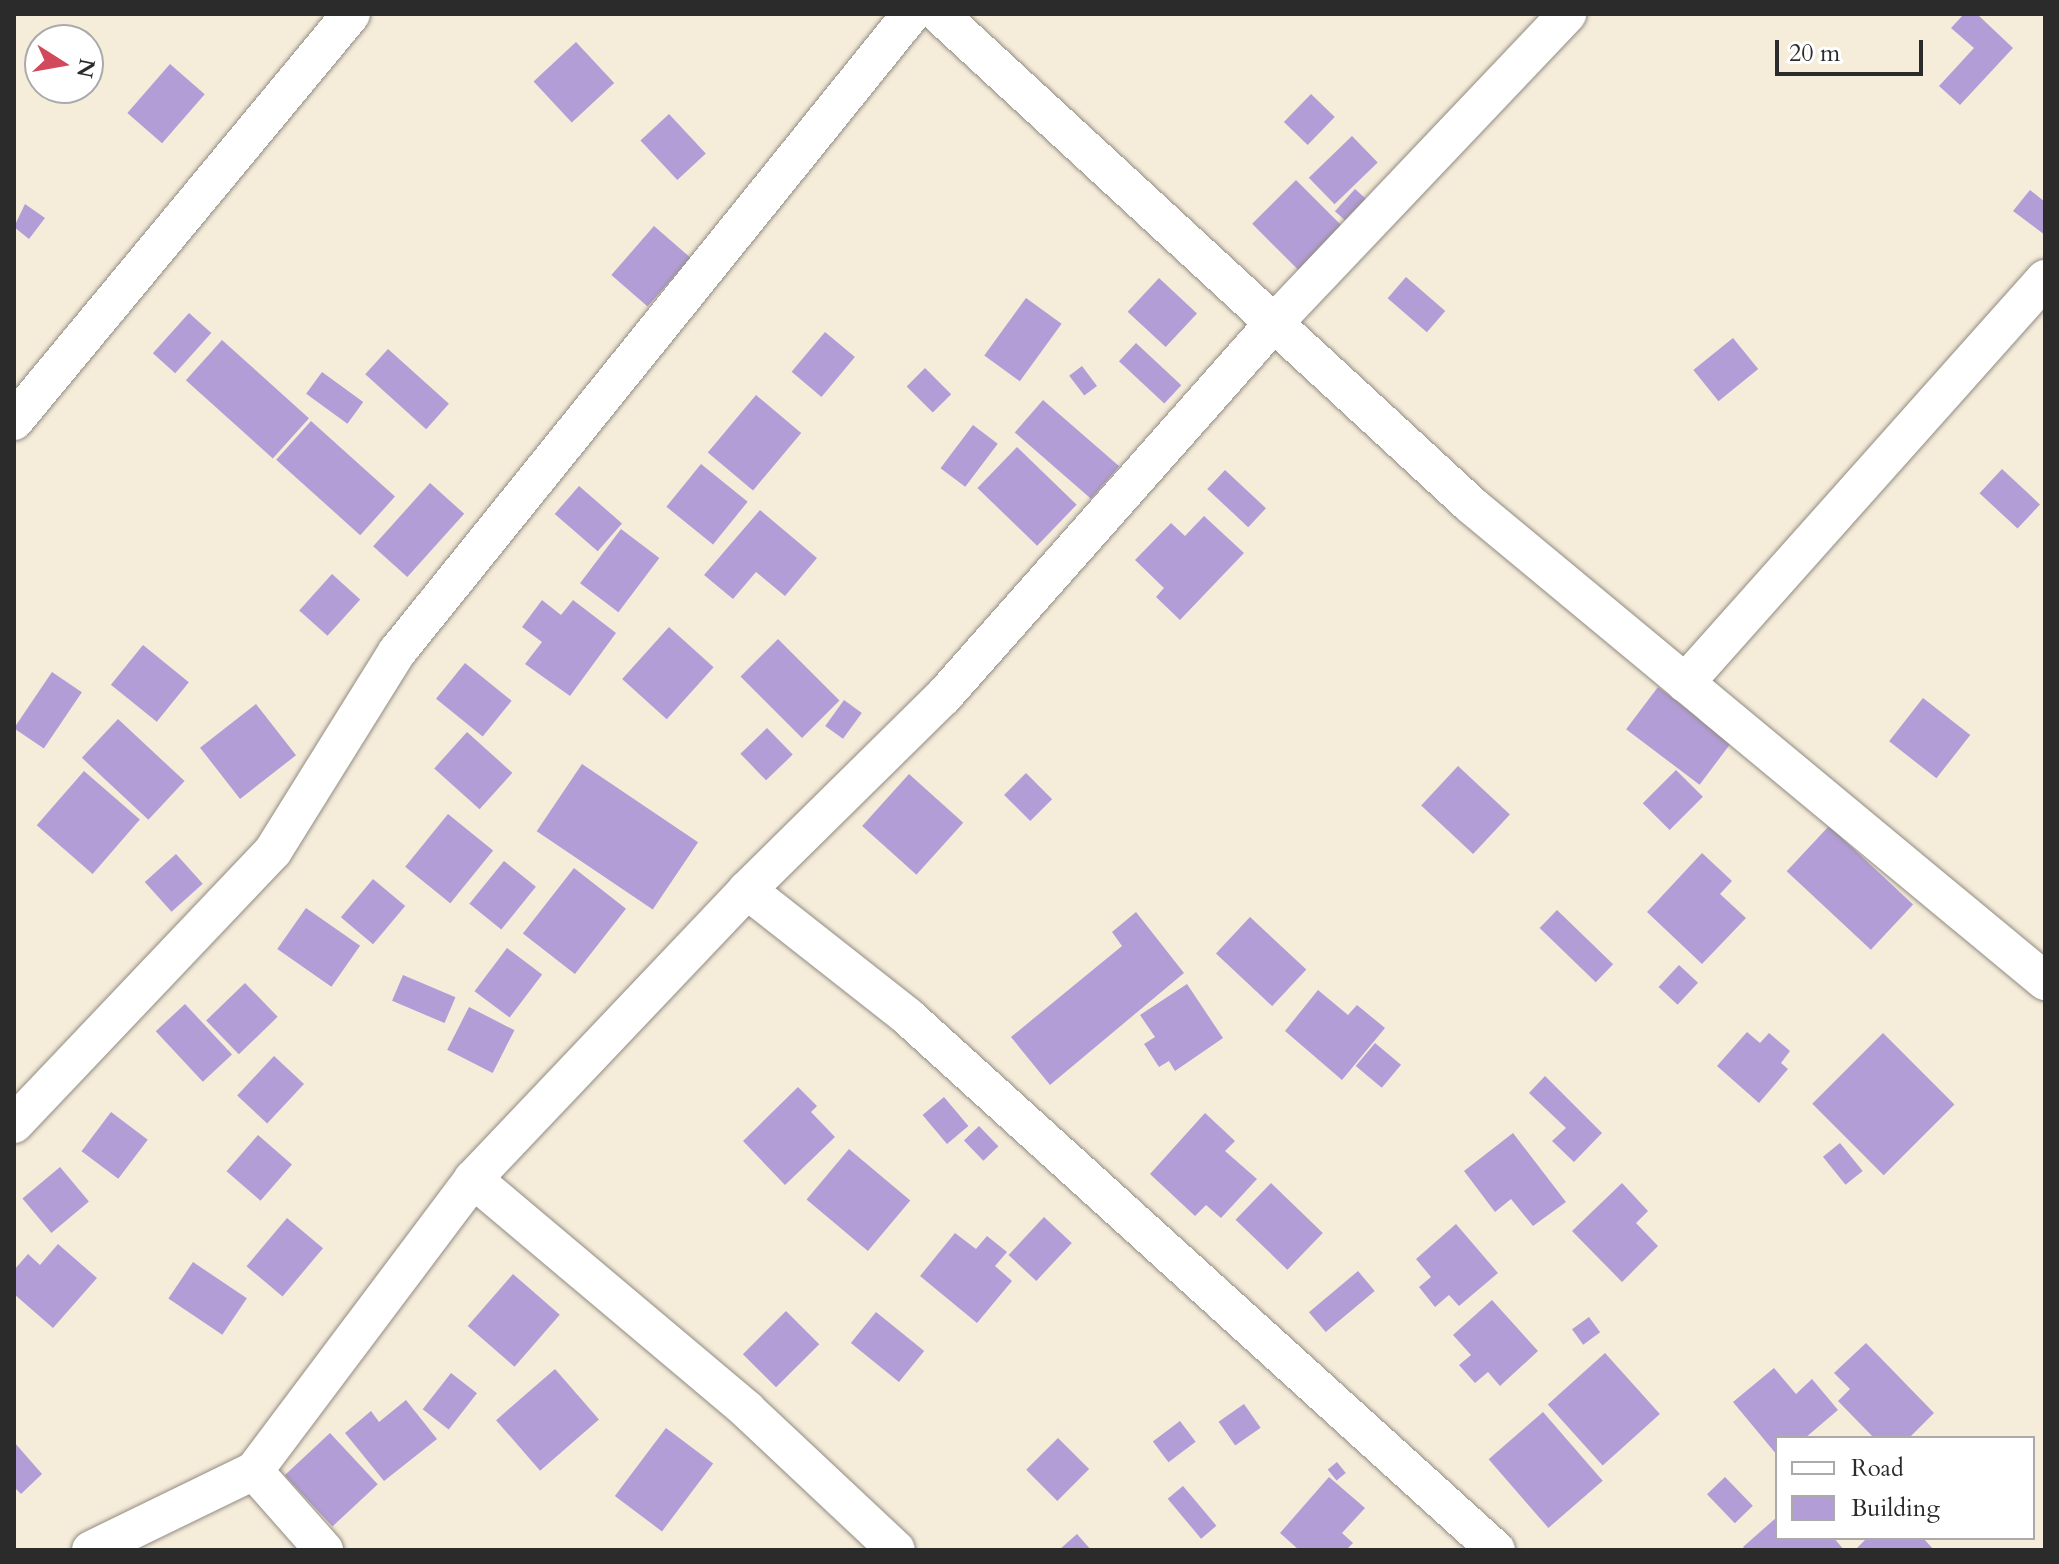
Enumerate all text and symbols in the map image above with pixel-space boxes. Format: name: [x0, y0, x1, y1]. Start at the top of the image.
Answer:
north arrow: [24, 24, 104, 104]
scale bar: [1779, 24, 1927, 74]
text: 20 m: [1789, 37, 1840, 70]
text: N: [69, 56, 102, 80]
legend: [1775, 1436, 2035, 1540]
text: Road: [1851, 1452, 1904, 1485]
text: Building: [1851, 1492, 1940, 1525]

